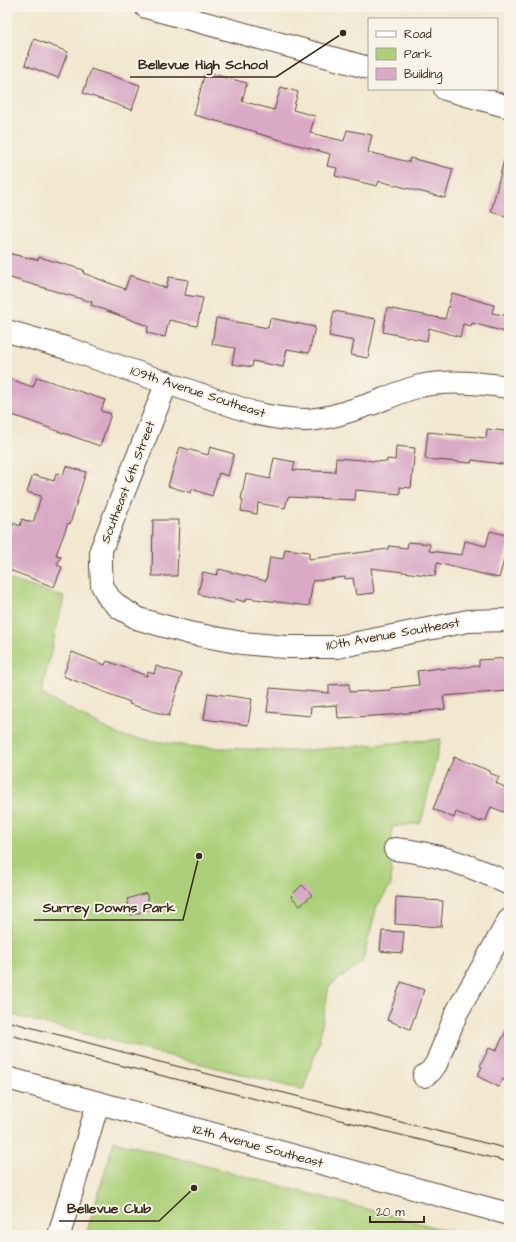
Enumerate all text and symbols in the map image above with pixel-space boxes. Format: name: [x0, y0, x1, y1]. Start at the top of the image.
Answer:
legend: [368, 18, 498, 90]
text: Road: [404, 26, 432, 43]
text: Park: [404, 46, 432, 63]
callout: Bellevue High School: [130, 51, 276, 77]
text: Bellevue High School: [138, 55, 269, 76]
text: Building: [404, 66, 442, 84]
street label: 109th Avenue Southeast: [128, 362, 269, 423]
street label: Southeast 6th Street: [96, 418, 160, 546]
street label: 110th Avenue Southeast: [325, 613, 462, 655]
callout: Surrey Downs Park: [34, 894, 183, 920]
text: Surrey Downs Park: [42, 898, 176, 918]
street label: 112th Avenue Southeast: [191, 1120, 326, 1172]
callout: Bellevue Club: [59, 1195, 159, 1221]
scale bar: [370, 1198, 424, 1224]
text: Bellevue Club: [67, 1199, 151, 1219]
text: 20 m: [376, 1204, 405, 1221]

